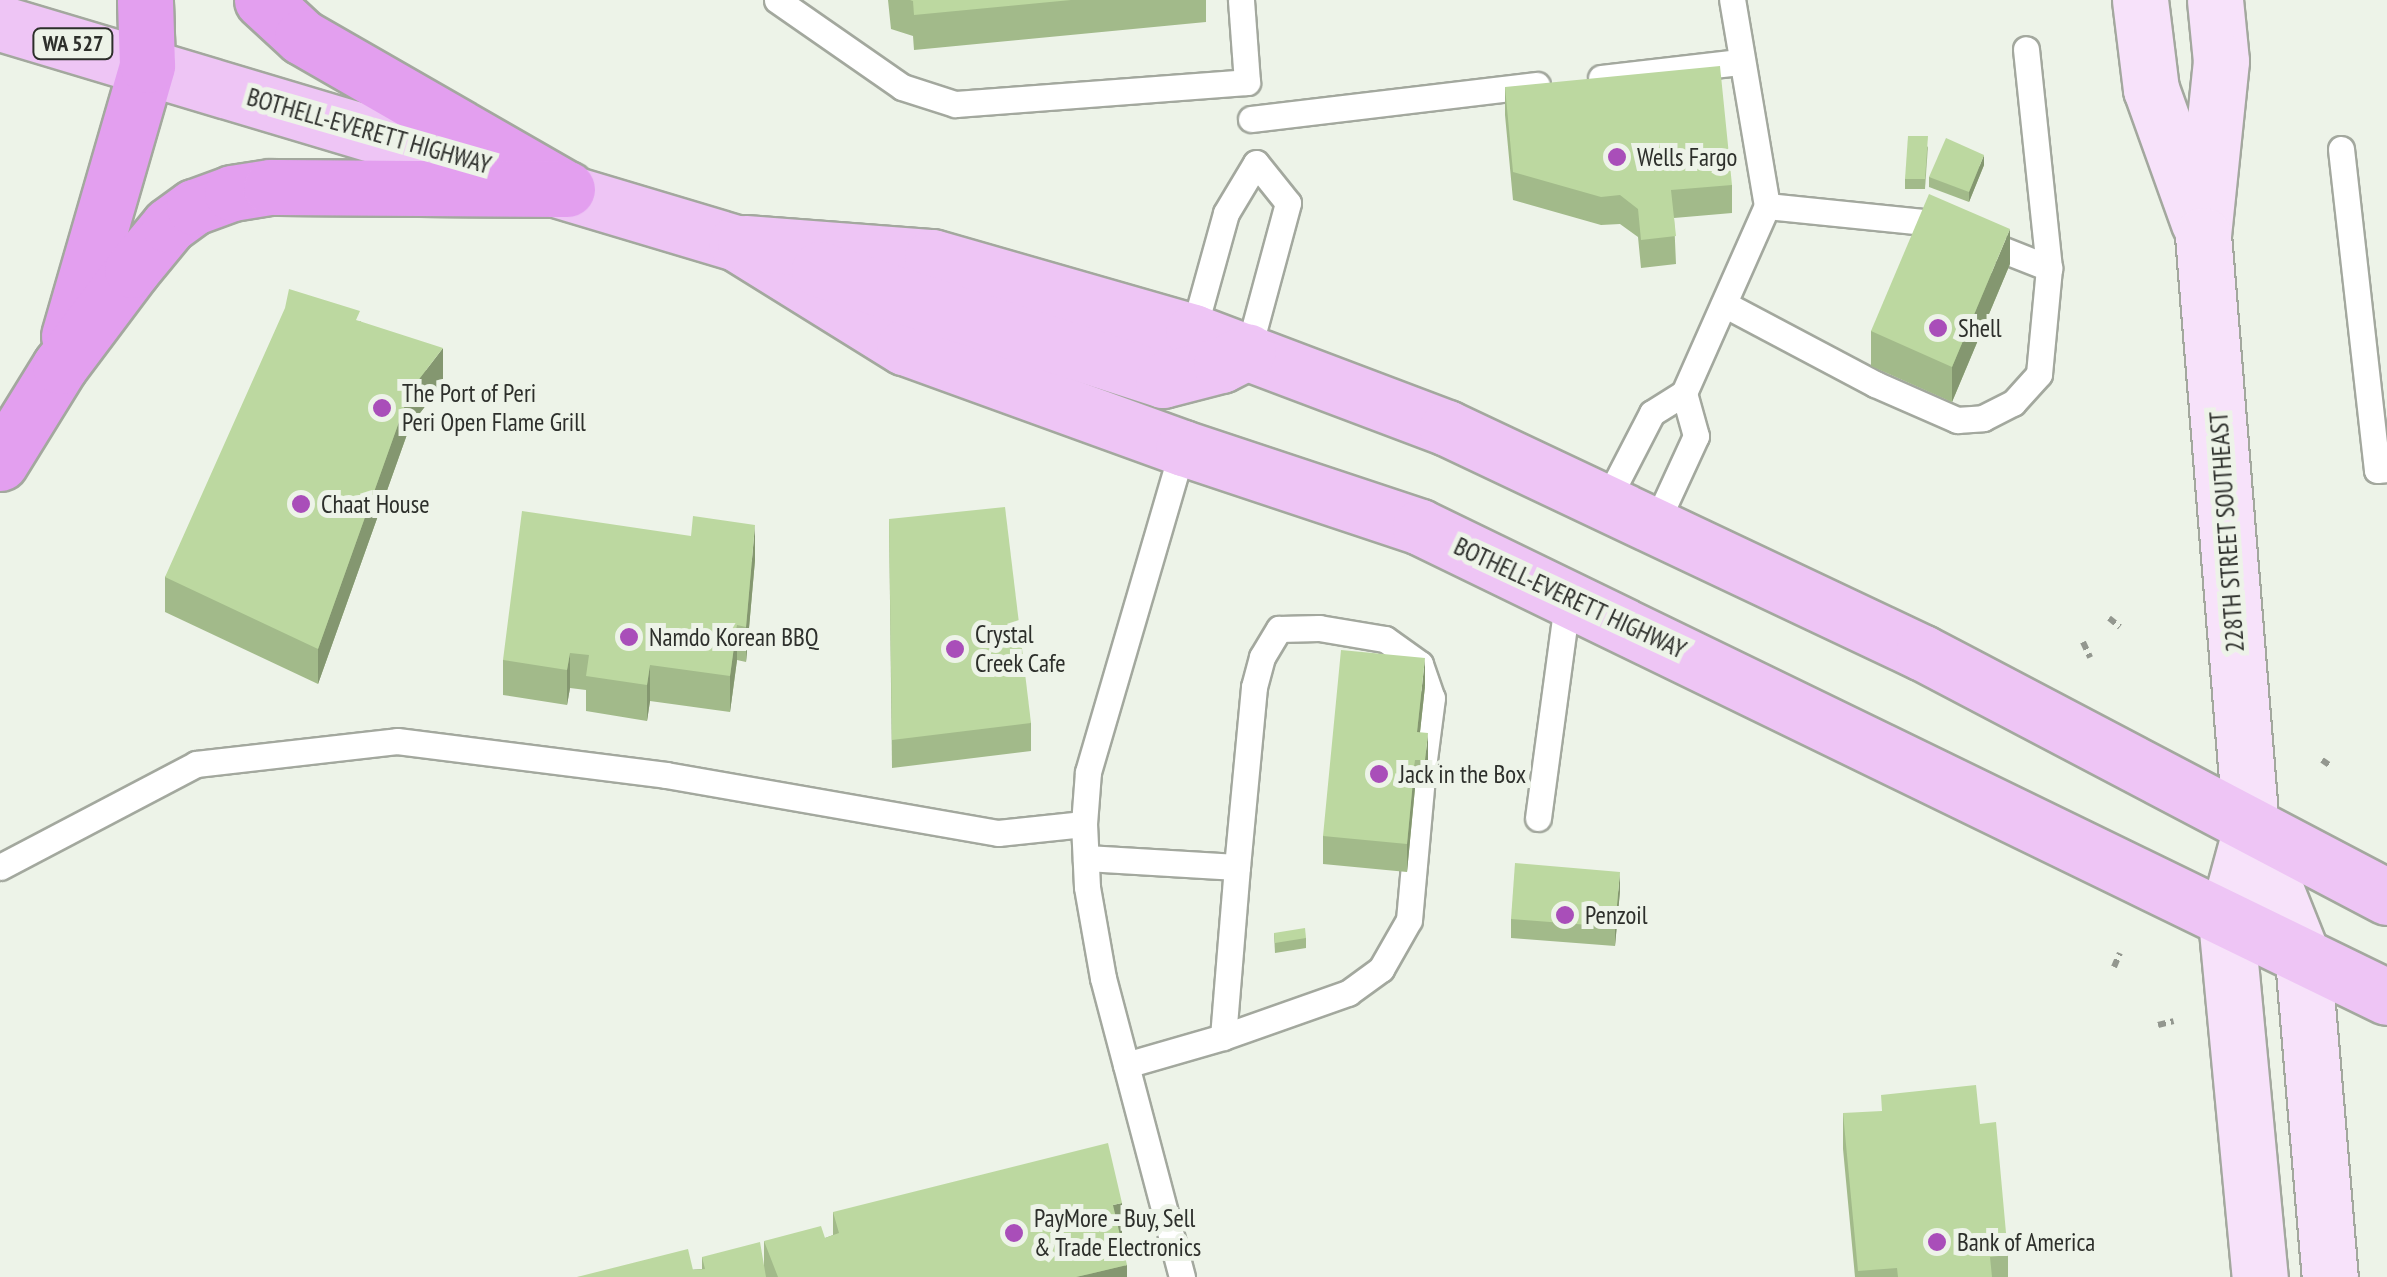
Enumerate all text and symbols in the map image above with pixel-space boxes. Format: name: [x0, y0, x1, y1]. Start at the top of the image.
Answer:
road number: WA 527: [30, 27, 116, 61]
street label: BOTHELL-EVERETT HIGHWAY: [243, 82, 495, 180]
place label: Wells Fargo: [1637, 142, 1737, 172]
marker: Wells Fargo: [1606, 146, 1628, 168]
place label: Shell: [1958, 313, 2002, 343]
marker: Shell: [1927, 317, 1949, 339]
place label: The Port of Peri Peri Open Flame Grill: [402, 379, 586, 438]
marker: The Port of Peri Peri Open Flame Grill: [371, 397, 393, 419]
street label: 228TH STREET SOUTHEAST: [2204, 410, 2250, 654]
place label: Chaat House: [321, 489, 429, 519]
marker: Chaat House: [290, 493, 312, 515]
street label: BOTHELL-EVERETT HIGHWAY: [1449, 531, 1691, 665]
place label: Crystal Creek Cafe: [975, 620, 1066, 679]
place label: Namdo Korean BBQ: [649, 622, 819, 652]
marker: Namdo Korean BBQ: [618, 626, 640, 648]
marker: Crystal Creek Cafe: [944, 638, 966, 660]
place label: Jack in the Box: [1399, 759, 1527, 789]
marker: Jack in the Box: [1368, 763, 1390, 785]
place label: Penzoil: [1585, 900, 1648, 930]
marker: Penzoil: [1554, 904, 1576, 926]
place label: PayMore - Buy, Sell & Trade Electronics: [1034, 1204, 1202, 1263]
marker: PayMore - Buy, Sell & Trade Electronics: [1003, 1222, 1025, 1244]
place label: Bank of America: [1957, 1227, 2097, 1257]
marker: Bank of America: [1926, 1231, 1948, 1253]

